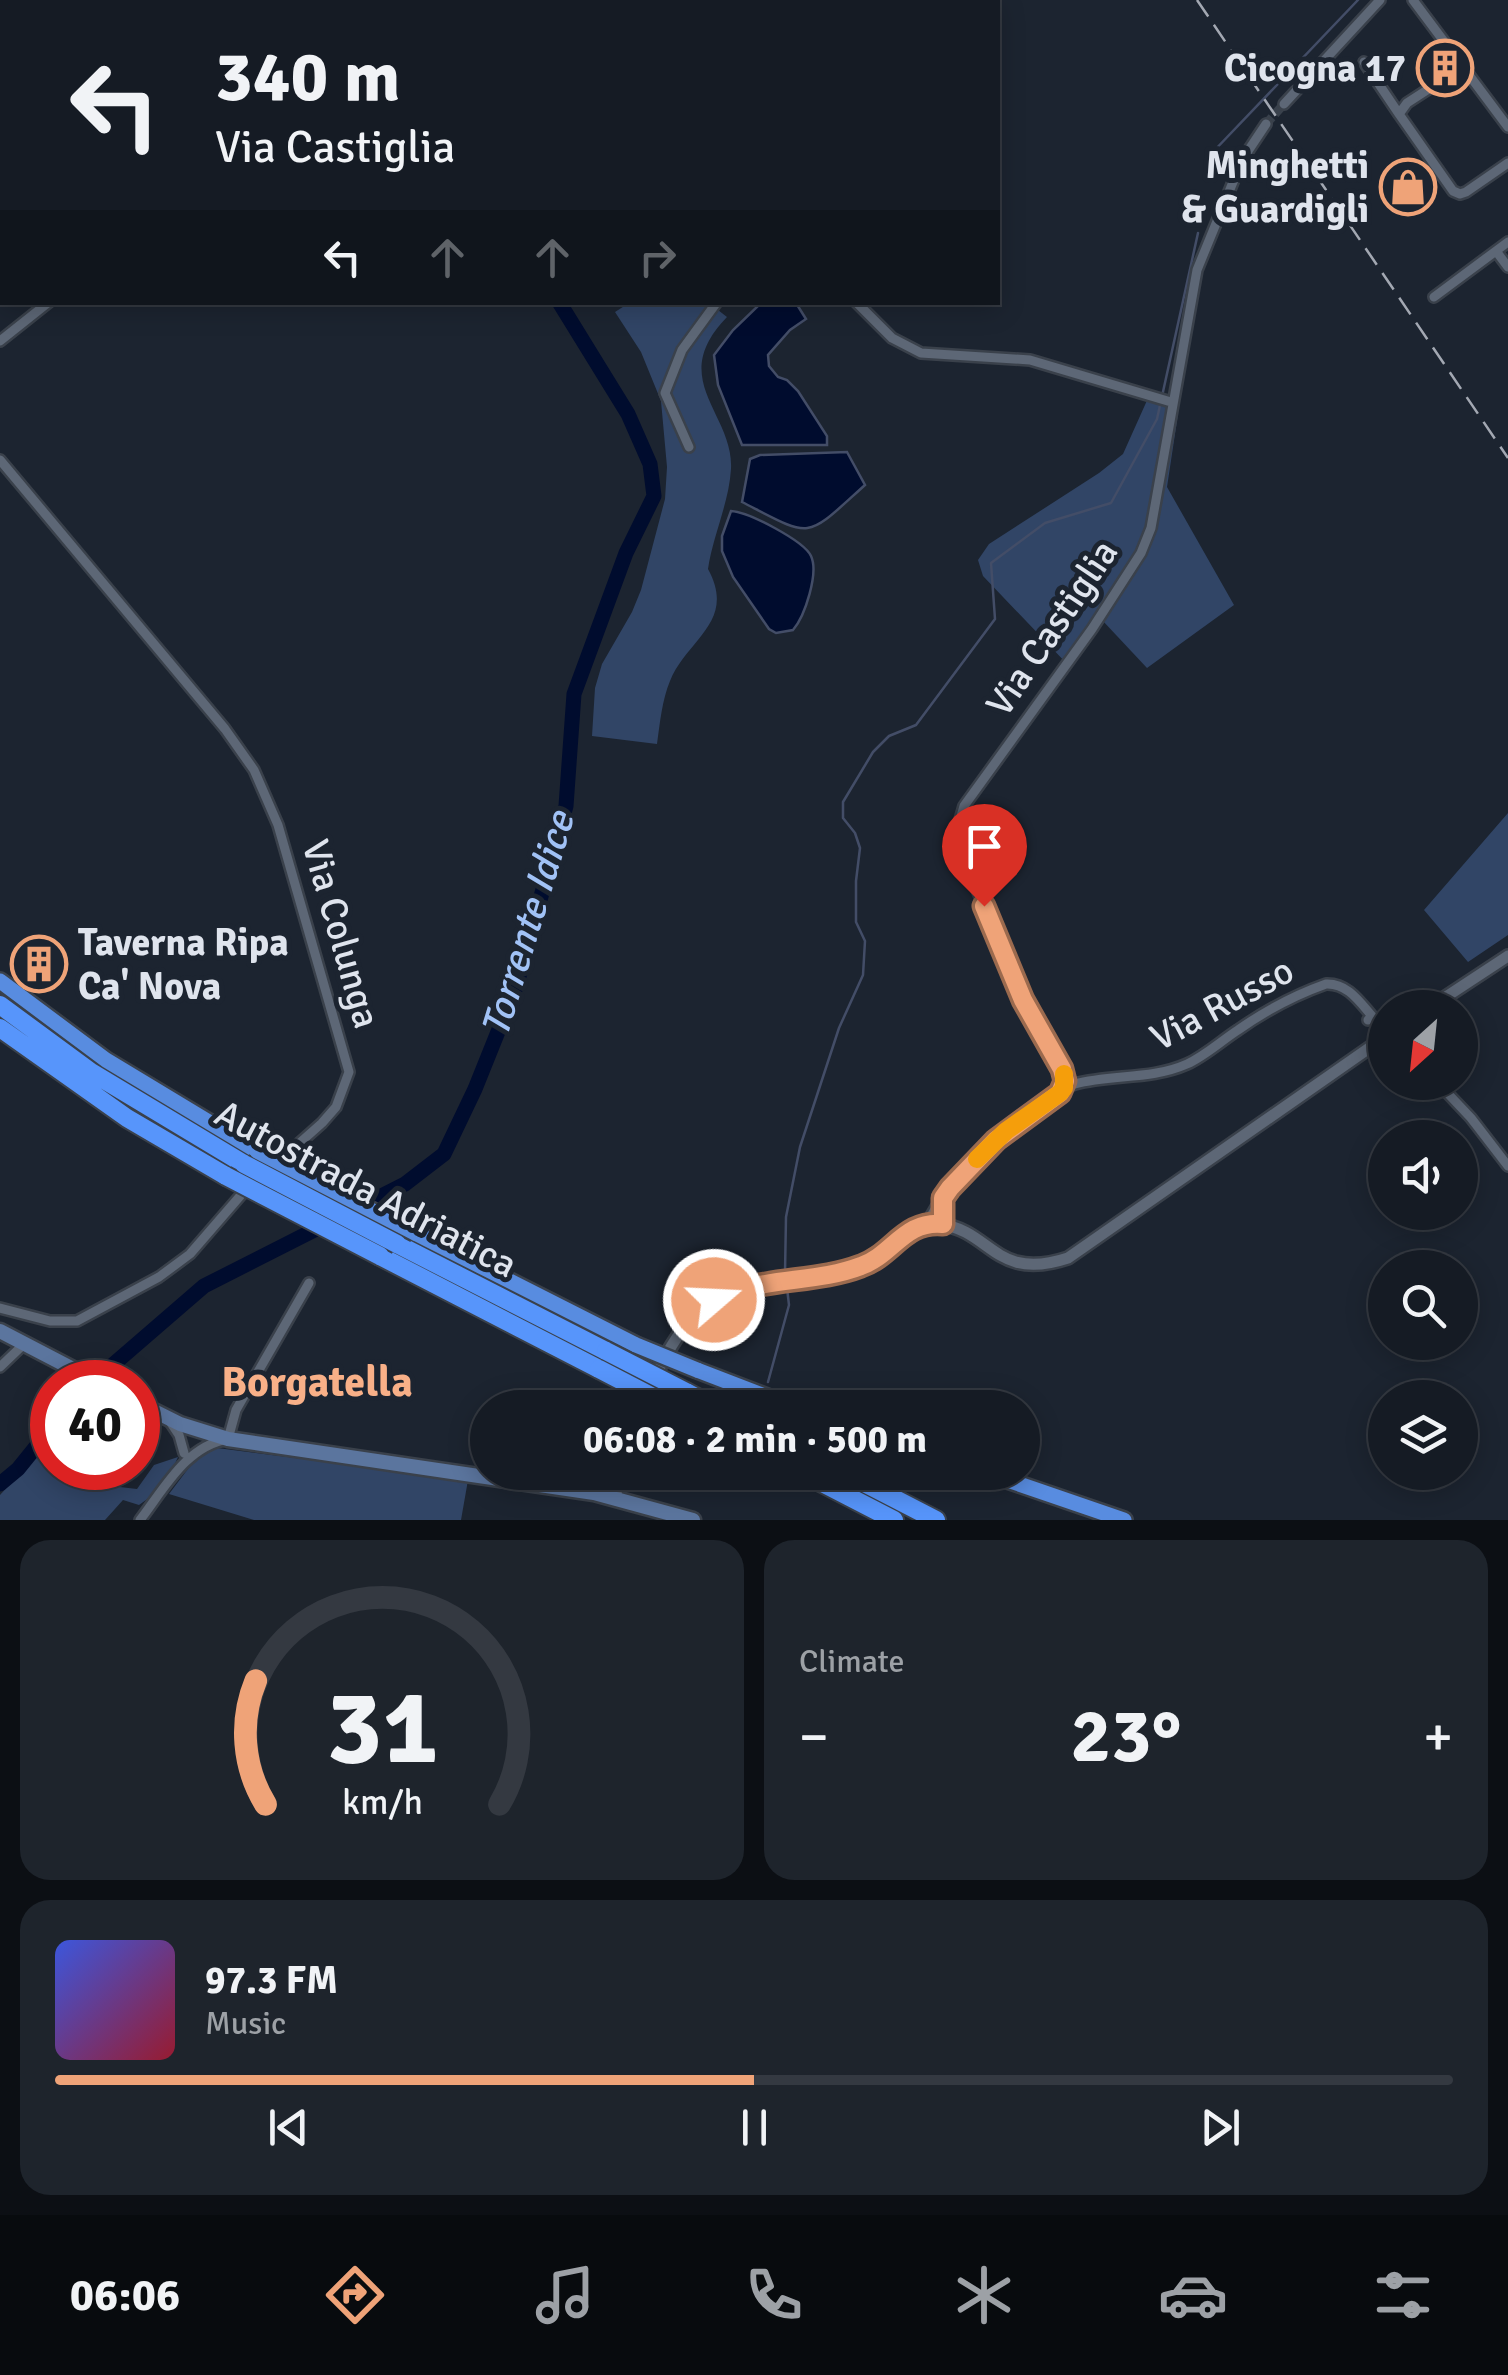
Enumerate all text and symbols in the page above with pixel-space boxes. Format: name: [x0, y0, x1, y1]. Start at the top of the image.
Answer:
text: 340 m: [215, 34, 400, 120]
building icon: Cicogna 17: [1415, 38, 1475, 98]
icon: left: [50, 40, 180, 170]
place label: Cicogna 17: [1224, 45, 1406, 92]
text: Via Castiglia: [215, 120, 455, 175]
place label: Minghetti & Guardigli: [1181, 142, 1369, 233]
shop icon: Minghetti & Guardigli: [1378, 157, 1438, 217]
icon: left: [315, 230, 370, 285]
icon: ahead: [420, 230, 475, 285]
icon: ahead: [525, 230, 580, 285]
icon: right: [630, 230, 685, 285]
street label: Via Castiglia: [976, 531, 1128, 725]
water label: Torrente Idice: [470, 804, 586, 1042]
pin: [942, 804, 1027, 907]
icon: arrive: [957, 819, 1012, 874]
street label: Via Colunga: [292, 834, 390, 1034]
place label: Taverna Ripa Ca' Nova: [78, 919, 289, 1010]
building icon: Taverna Ripa Ca' Nova: [9, 934, 69, 994]
street label: Via Russo: [1142, 947, 1302, 1061]
north arrow: [1368, 990, 1478, 1100]
map controls: [1368, 990, 1478, 1490]
street label: Autostrada Adriatica: [207, 1090, 525, 1288]
button: sound: [1368, 1120, 1478, 1230]
position arrow: [662, 1248, 766, 1352]
button: search: [1368, 1250, 1478, 1360]
district label: Borgatella: [221, 1357, 413, 1408]
speed limit sign: 40: [30, 1360, 160, 1490]
button: layers: [1368, 1380, 1478, 1490]
text: 06:08 · 2 min · 500 m: [583, 1416, 927, 1463]
text: Climate: [799, 1642, 905, 1681]
text: 31: [326, 1664, 438, 1792]
text: 23°: [1071, 1690, 1182, 1783]
text: −: [799, 1703, 829, 1771]
text: +: [1423, 1703, 1453, 1771]
text: km/h: [342, 1780, 422, 1824]
text: 97.3 FM: [205, 1957, 338, 2004]
text: Music: [205, 2004, 286, 2043]
icon: previous: [261, 2100, 316, 2155]
icon: pause: [727, 2100, 782, 2155]
icon: next: [1193, 2100, 1248, 2155]
icon: directions: [320, 2260, 390, 2330]
icon: music: [530, 2260, 600, 2330]
icon: phone: [739, 2260, 809, 2330]
icon: climate: [949, 2260, 1019, 2330]
icon: car: [1158, 2260, 1228, 2330]
icon: filters: [1368, 2260, 1438, 2330]
text: 06:06: [70, 2268, 180, 2323]

